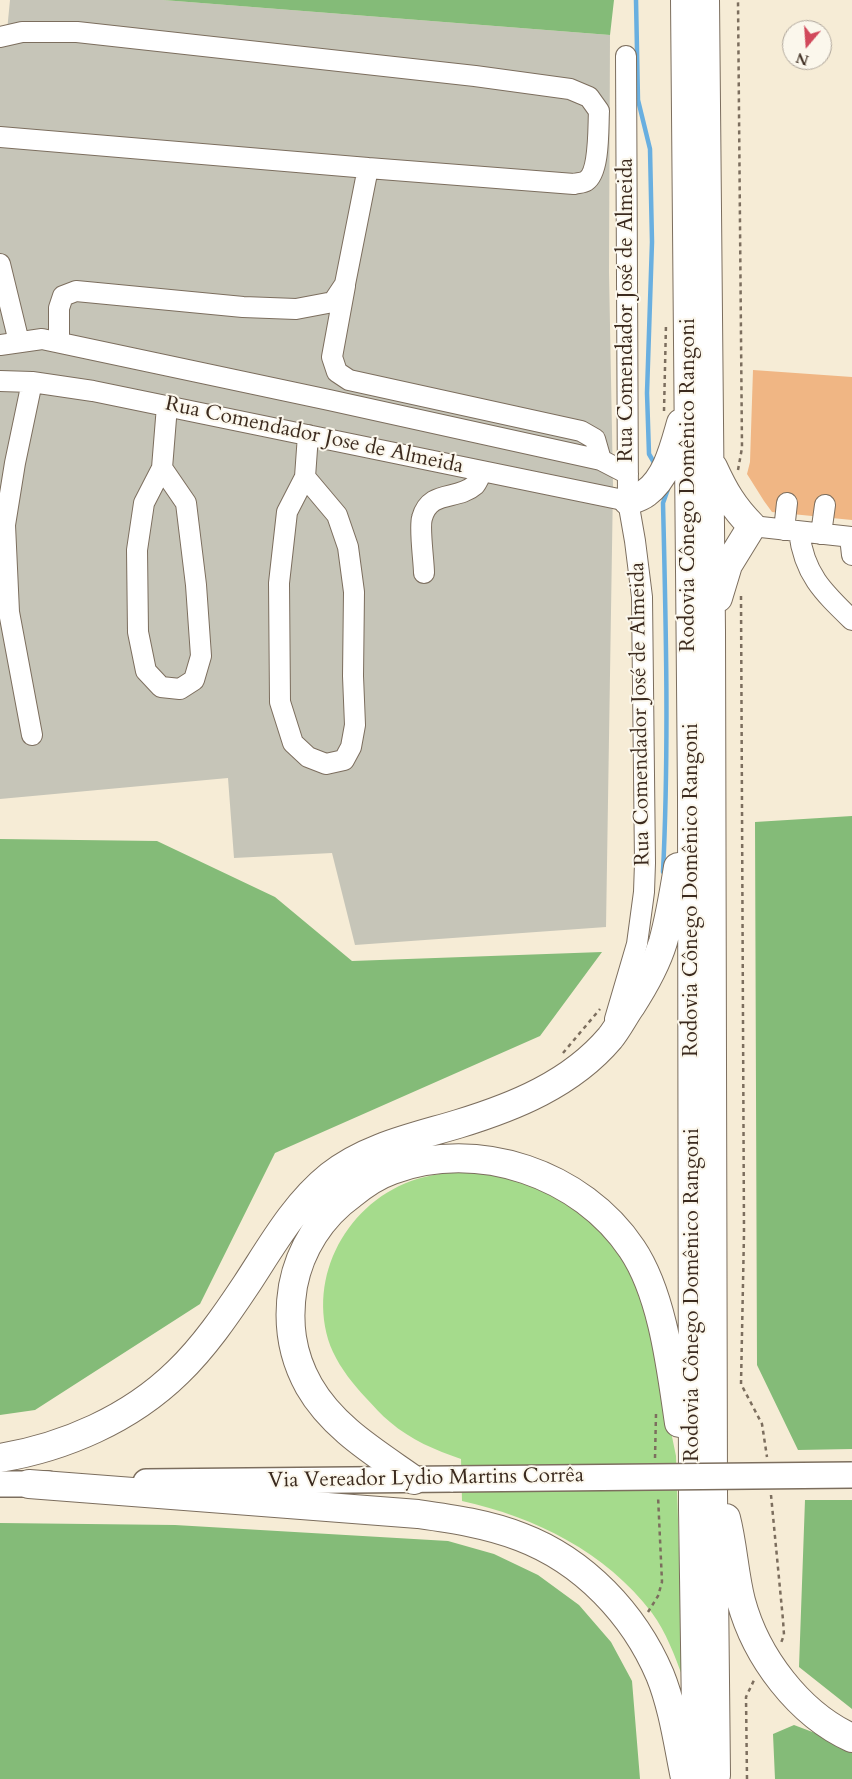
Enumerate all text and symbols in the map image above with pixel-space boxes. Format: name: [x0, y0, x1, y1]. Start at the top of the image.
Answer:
north arrow: [782, 20, 832, 70]
text: N: [794, 48, 811, 70]
street label: Rua Comendador José de Almeida: [614, 158, 640, 462]
street label: Rodovia Cônego Domênico Rangoni: [676, 318, 702, 652]
street label: Rua Comendador Jose de Almeida: [163, 392, 465, 480]
street label: Rua Comendador José de Almeida: [626, 562, 656, 866]
street label: Rodovia Cônego Domênico Rangoni: [679, 723, 705, 1057]
street label: Rodovia Cônego Domênico Rangoni: [680, 1128, 706, 1462]
street label: Via Vereador Lydio Martins Corrêa: [268, 1464, 584, 1494]

